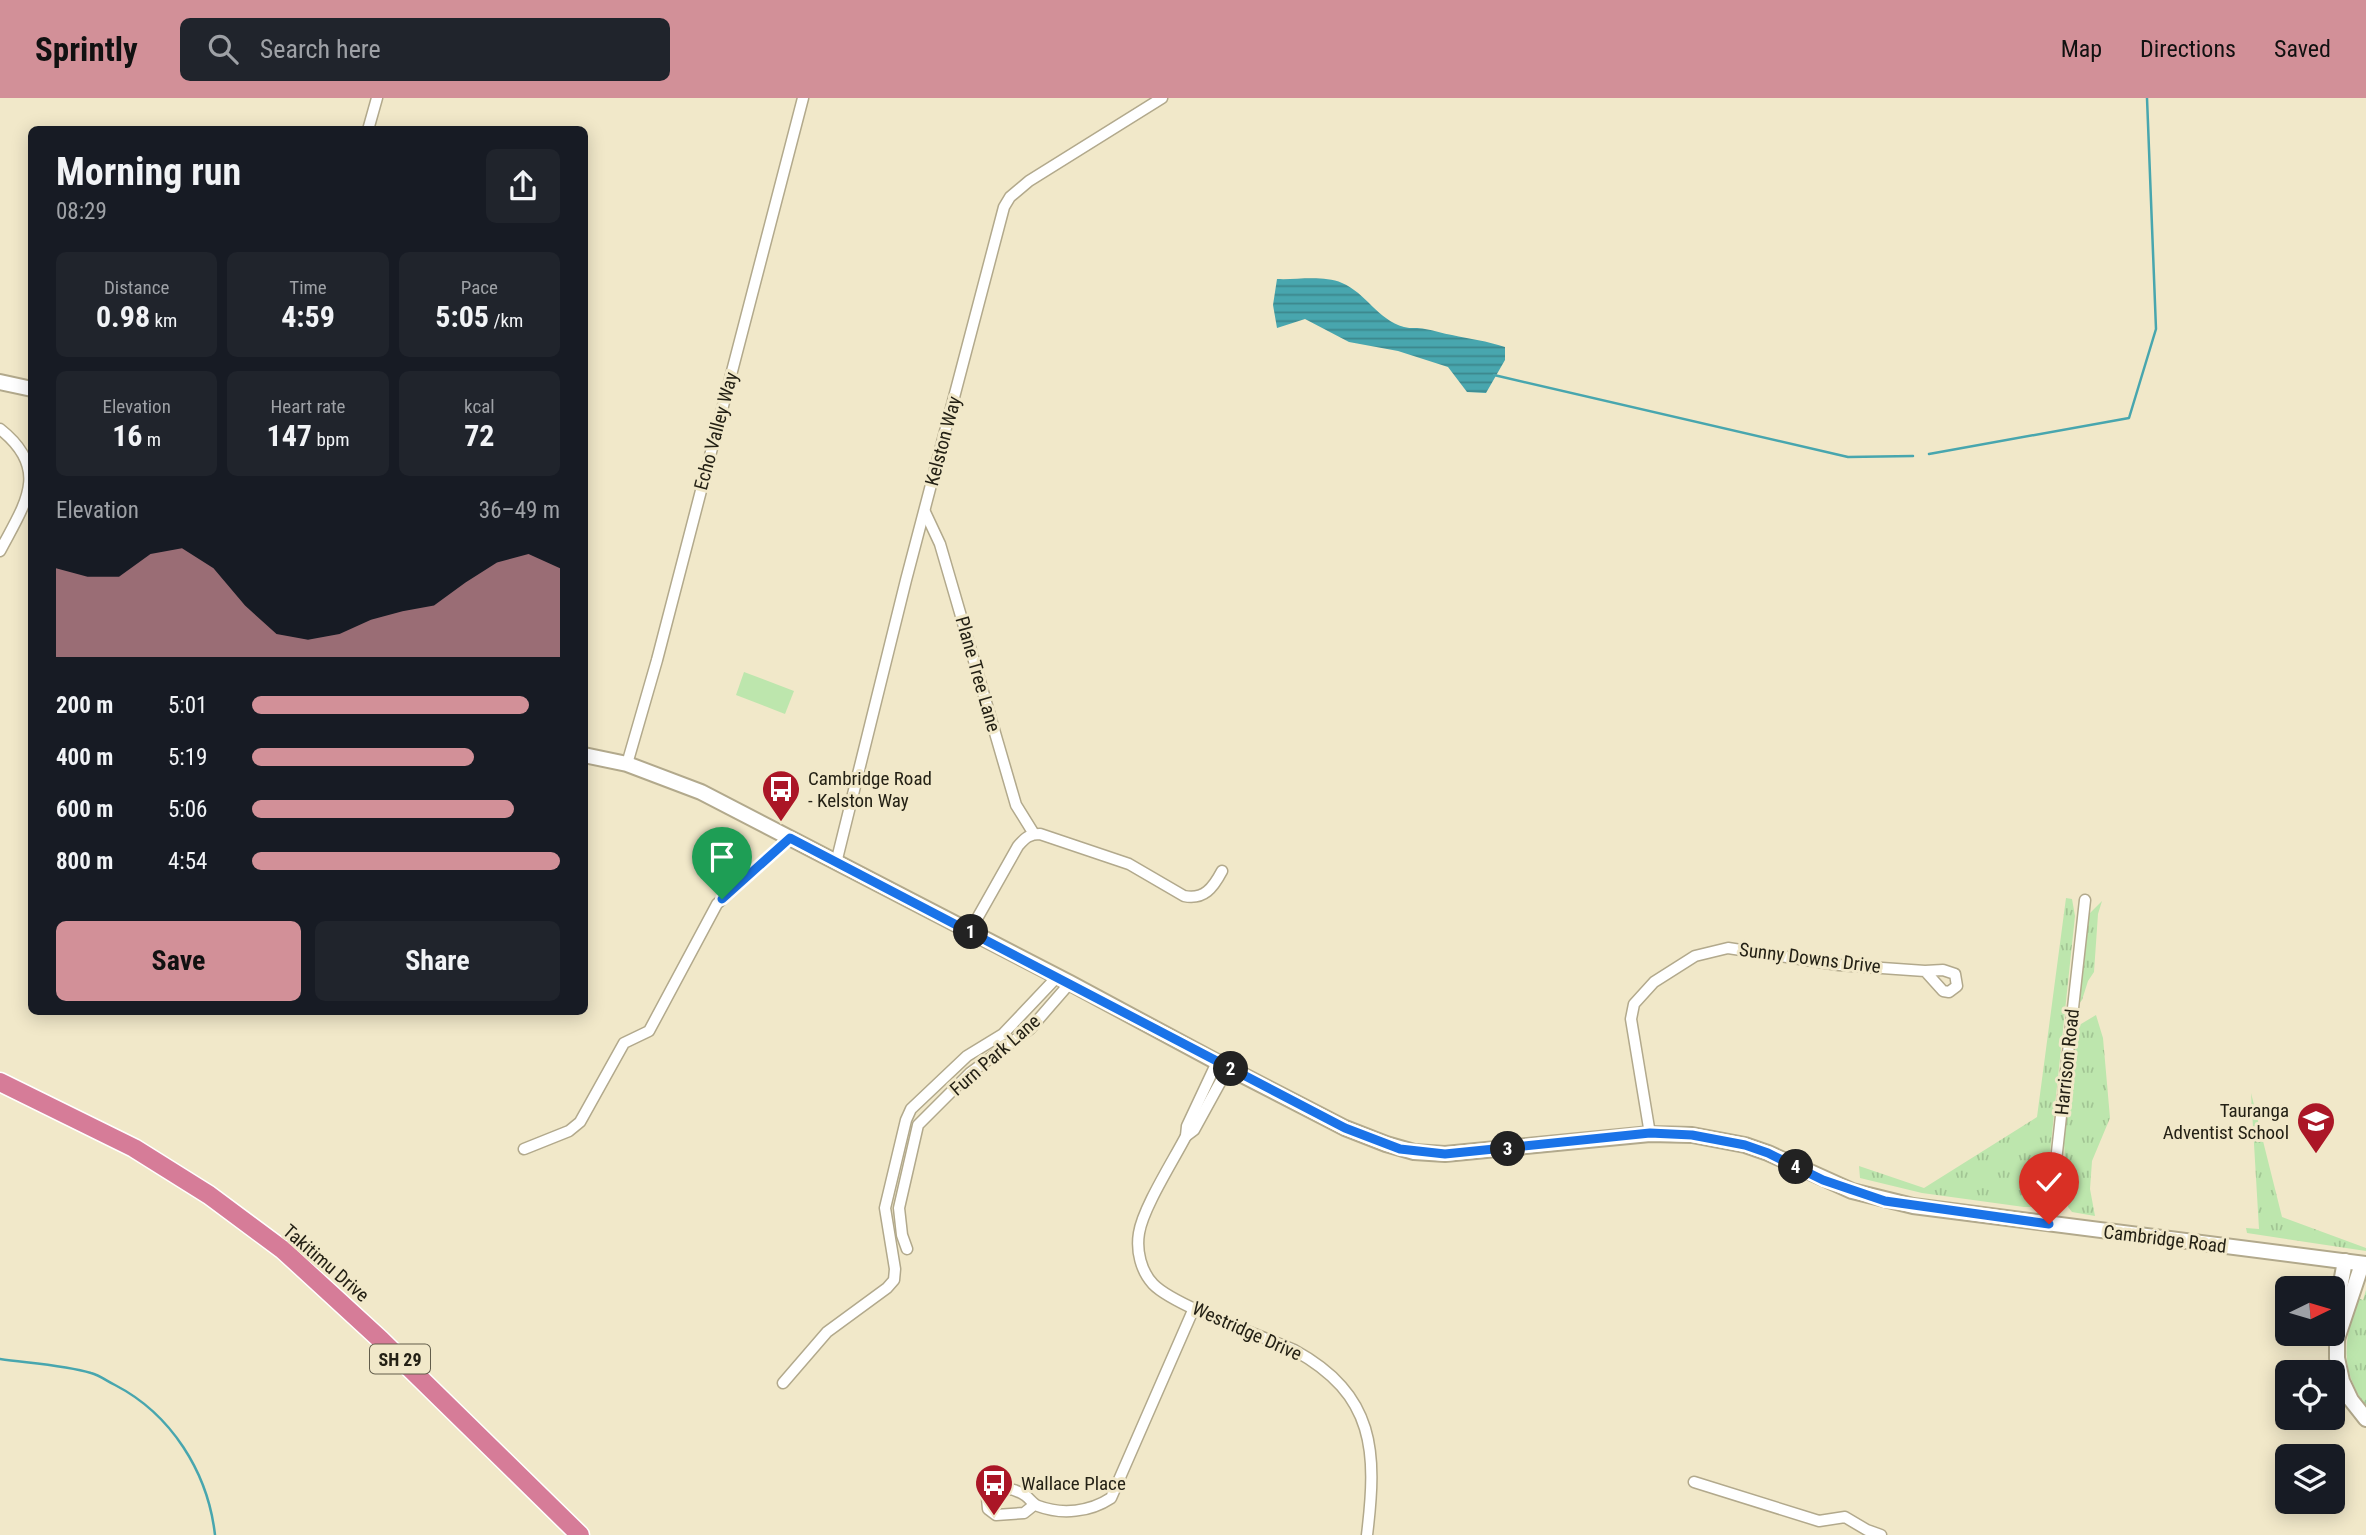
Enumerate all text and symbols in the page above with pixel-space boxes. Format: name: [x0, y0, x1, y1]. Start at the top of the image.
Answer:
search box: [180, 18, 670, 81]
text: Sprintly: [35, 30, 138, 69]
icon: search: [204, 30, 242, 68]
text: Search here: [260, 34, 381, 64]
text: Map: [2061, 35, 2102, 63]
text: Directions: [2140, 35, 2236, 63]
text: Saved: [2274, 35, 2331, 63]
button: share: [486, 149, 560, 223]
text: Morning run: [56, 150, 241, 194]
text: 08:29: [56, 198, 107, 225]
text: Distance: [104, 276, 169, 299]
text: Time: [289, 276, 327, 299]
text: Pace: [461, 276, 498, 299]
text: 0.98: [96, 299, 150, 334]
text: 4:59: [281, 299, 335, 334]
text: 5:05: [435, 299, 489, 334]
text: km: [150, 309, 177, 332]
text: /km: [489, 309, 523, 332]
street label: Echo Valley Way: [689, 369, 743, 493]
street label: Kelston Way: [920, 394, 966, 488]
text: Elevation: [102, 395, 171, 418]
text: Heart rate: [270, 395, 346, 418]
text: kcal: [464, 395, 495, 418]
text: 16: [112, 418, 142, 453]
text: 147: [267, 418, 312, 453]
text: 72: [464, 418, 494, 453]
text: m: [142, 428, 161, 451]
text: bpm: [312, 428, 349, 451]
text: Elevation: [56, 497, 139, 524]
text: 36–49 m: [479, 497, 560, 524]
street label: Plane Tree Lane: [950, 613, 1006, 735]
text: 200 m: [56, 692, 113, 719]
text: 5:01: [168, 692, 207, 719]
text: 400 m: [56, 744, 113, 771]
text: 5:19: [168, 744, 207, 771]
place label: Cambridge Road - Kelston Way: [808, 767, 932, 812]
bus stop icon: Cambridge Road - Kelston Way: [760, 768, 802, 823]
text: 600 m: [56, 796, 113, 823]
text: 5:06: [168, 796, 207, 823]
pin: [692, 827, 752, 899]
icon: arrive: [703, 838, 741, 876]
text: 800 m: [56, 848, 113, 875]
text: 4:54: [168, 848, 207, 875]
pin: 1: [954, 914, 988, 950]
text: 1: [966, 920, 975, 943]
button: Save: [56, 921, 301, 1001]
button: Share: [315, 921, 560, 1001]
street label: Sunny Downs Drive: [1738, 938, 1882, 978]
street label: Harrison Road: [2050, 1008, 2084, 1116]
street label: Furn Park Lane: [945, 1010, 1045, 1100]
pin: 2: [1214, 1052, 1248, 1086]
text: 2: [1226, 1057, 1235, 1080]
place label: Tauranga Adventist School: [2163, 1099, 2289, 1144]
school or university icon: Tauranga Adventist School: [2295, 1100, 2337, 1155]
pin: 3: [1490, 1132, 1526, 1166]
text: 3: [1503, 1137, 1512, 1160]
pin: 4: [1778, 1150, 1814, 1184]
pin: [2019, 1152, 2079, 1224]
text: 4: [1791, 1155, 1800, 1178]
icon: check: [2030, 1163, 2068, 1201]
street label: Takitimu Drive: [278, 1219, 374, 1307]
street label: Cambridge Road: [2102, 1220, 2228, 1258]
north arrow: [2275, 1276, 2345, 1346]
map controls: [2275, 1276, 2345, 1514]
street label: Westridge Drive: [1189, 1297, 1305, 1365]
road number: SH 29: [370, 1344, 430, 1374]
button: locate: [2275, 1360, 2345, 1430]
button: layers: [2275, 1444, 2345, 1514]
bus stop icon: Wallace Place: [973, 1462, 1015, 1517]
place label: Wallace Place: [1021, 1472, 1126, 1495]

